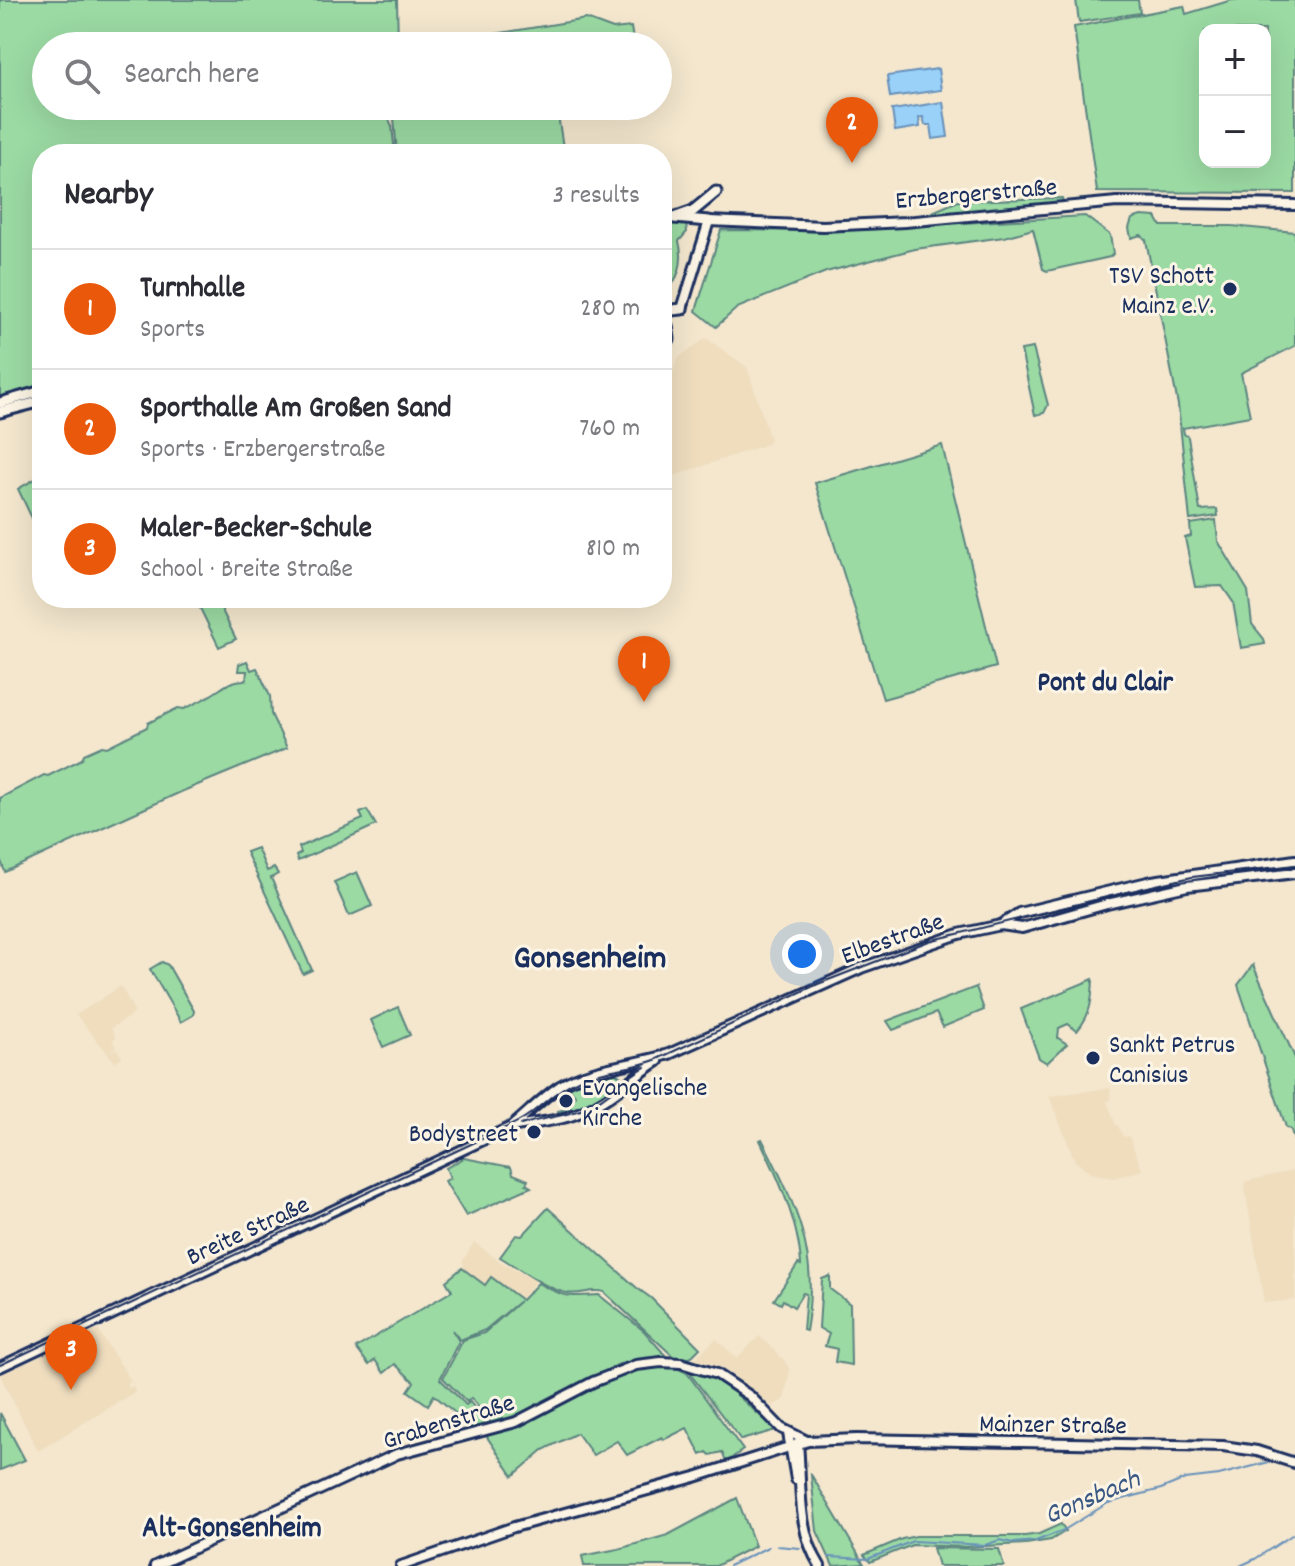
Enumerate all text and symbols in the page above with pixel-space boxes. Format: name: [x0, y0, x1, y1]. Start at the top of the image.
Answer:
map controls: [1199, 24, 1271, 168]
button: +: [1199, 24, 1271, 96]
search box: [32, 32, 672, 120]
icon: search: [60, 54, 104, 98]
text: Search here: [124, 55, 260, 98]
button: −: [1199, 96, 1271, 168]
pin: 2: [826, 97, 878, 163]
street label: Erzbergerstraße: [894, 170, 1059, 221]
text: Nearby: [64, 172, 153, 221]
text: 3 results: [553, 178, 640, 215]
place label: TSV Schott Mainz e.V.: [1109, 259, 1214, 326]
text: Turnhalle: [140, 269, 245, 312]
marker: TSV Schott Mainz e.V.: [1221, 280, 1239, 298]
text: 1: [87, 291, 93, 328]
text: 280 m: [580, 291, 640, 328]
text: Sports: [140, 312, 205, 349]
text: Sporthalle Am Großen Sand: [140, 389, 452, 432]
text: 2: [84, 411, 96, 448]
text: 760 m: [579, 411, 640, 448]
text: Sports · Erzbergerstraße: [140, 432, 385, 469]
text: Maler-Becker-Schule: [140, 509, 372, 552]
text: 3: [84, 531, 96, 568]
text: 810 m: [586, 531, 640, 568]
text: School · Breite Straße: [140, 552, 353, 589]
pin: 1: [618, 636, 670, 702]
district label: Pont du Clair: [1037, 665, 1173, 705]
street label: Elbestraße: [837, 905, 950, 976]
your location: [782, 934, 822, 974]
district label: Gonsenheim: [513, 936, 667, 985]
place label: Sankt Petrus Canisius: [1109, 1028, 1236, 1095]
marker: Sankt Petrus Canisius: [1084, 1049, 1102, 1067]
place label: Evangelische Kirche: [582, 1071, 707, 1138]
marker: Evangelische Kirche: [557, 1092, 575, 1110]
place label: Bodystreet: [409, 1117, 518, 1154]
marker: Bodystreet: [525, 1123, 543, 1141]
street label: Breite Straße: [181, 1188, 316, 1277]
pin: 3: [45, 1324, 97, 1390]
street label: Grabenstraße: [379, 1386, 519, 1461]
street label: Mainzer Straße: [979, 1407, 1127, 1446]
water label: Gonsbach: [1039, 1461, 1148, 1538]
district label: Alt-Gonsenheim: [142, 1509, 322, 1552]

